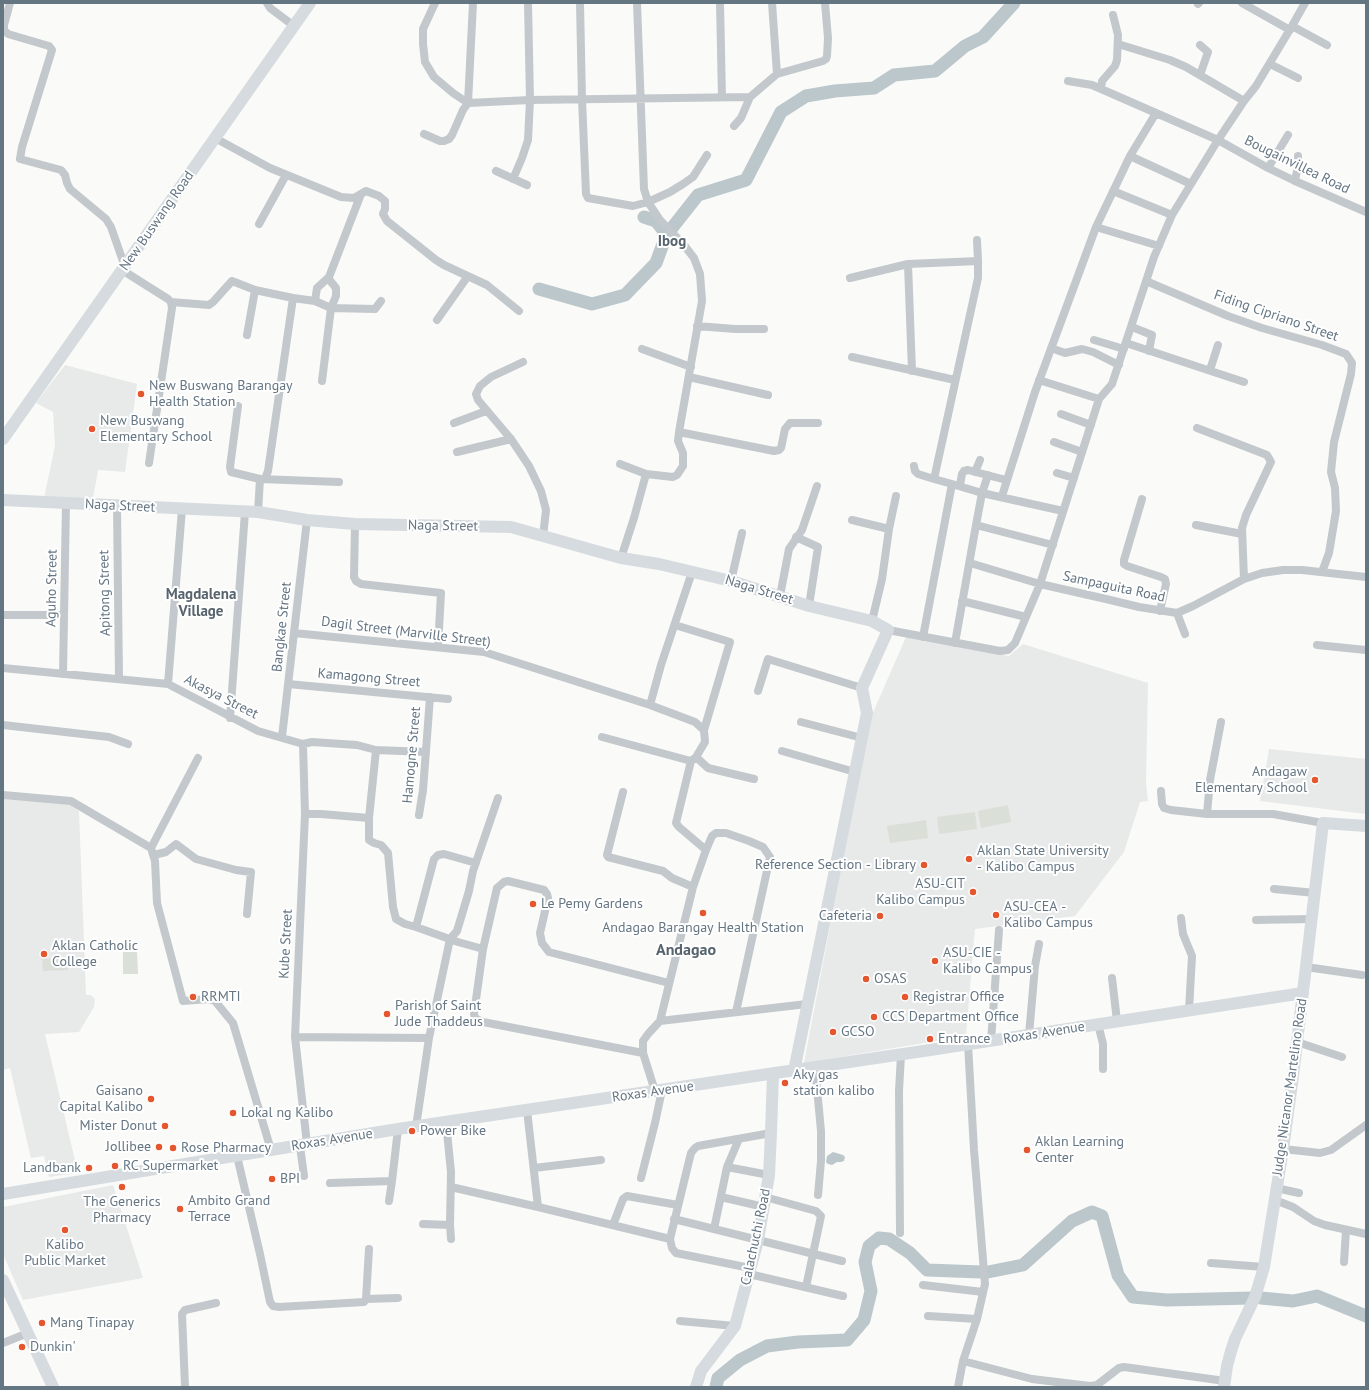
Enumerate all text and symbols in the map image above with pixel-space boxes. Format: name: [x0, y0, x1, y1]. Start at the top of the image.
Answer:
street label: Bougainvillea Road: [1242, 132, 1352, 198]
street label: New Buswang Road: [116, 168, 198, 274]
district label: Ibog: [658, 233, 686, 251]
street label: Fiding Cipriano Street: [1212, 287, 1340, 345]
place label: New Buswang Barangay Health Station: [149, 378, 293, 410]
marker: New Buswang Barangay Health Station: [136, 389, 146, 399]
place label: New Buswang Elementary School: [100, 413, 212, 446]
marker: New Buswang Elementary School: [87, 424, 97, 434]
street label: Naga Street: [84, 496, 156, 516]
street label: Naga Street: [408, 517, 478, 535]
street label: Aguho Street: [43, 549, 61, 627]
street label: Apitong Street: [96, 550, 114, 636]
street label: Sampaguita Road: [1061, 568, 1167, 606]
street label: Naga Street: [723, 572, 795, 608]
street label: Bangkae Street: [269, 581, 295, 673]
district label: Magdalena Village: [166, 586, 236, 621]
street label: Dagil Street (Marville Street): [320, 613, 492, 651]
street label: Kamagong Street: [317, 665, 421, 691]
street label: Akasya Street: [181, 671, 261, 723]
street label: Hamogne Street: [399, 706, 425, 804]
place label: Andagaw Elementary School: [1195, 764, 1307, 796]
marker: Andagaw Elementary School: [1310, 775, 1320, 785]
place label: Aklan State University - Kalibo Campus: [977, 843, 1109, 876]
marker: Aklan State University - Kalibo Campus: [964, 854, 974, 864]
place label: Reference Section - Library: [755, 857, 916, 873]
marker: Reference Section - Library: [919, 860, 929, 870]
place label: ASU-CIT Kalibo Campus: [876, 876, 965, 908]
marker: ASU-CIT Kalibo Campus: [968, 887, 978, 897]
place label: Le Pemy Gardens: [541, 896, 643, 912]
marker: Le Pemy Gardens: [528, 899, 538, 909]
place label: ASU-CEA - Kalibo Campus: [1004, 899, 1093, 932]
marker: Andagao Barangay Health Station: [698, 908, 708, 918]
place label: Cafeteria: [819, 908, 872, 924]
street label: Kube Street: [276, 909, 296, 979]
marker: ASU-CEA - Kalibo Campus: [991, 910, 1001, 920]
marker: Cafeteria: [875, 911, 885, 921]
place label: Andagao Barangay Health Station: [602, 920, 804, 936]
place label: Aklan Catholic College: [52, 938, 138, 970]
district label: Andagao: [656, 940, 716, 960]
place label: ASU-CIE - Kalibo Campus: [943, 945, 1032, 978]
marker: Aklan Catholic College: [39, 949, 49, 959]
marker: ASU-CIE - Kalibo Campus: [930, 956, 940, 966]
place label: OSAS: [874, 971, 907, 987]
marker: OSAS: [861, 974, 871, 984]
place label: RRMTI: [201, 989, 241, 1005]
place label: Registrar Office: [913, 989, 1004, 1005]
marker: RRMTI: [188, 992, 198, 1002]
marker: Registrar Office: [900, 992, 910, 1002]
street label: Judge Nicanor Martelino Road: [1269, 997, 1311, 1177]
place label: Parish of Saint Jude Thaddeus: [395, 998, 483, 1030]
marker: Parish of Saint Jude Thaddeus: [382, 1009, 392, 1019]
place label: CCS Department Office: [882, 1009, 1019, 1025]
marker: CCS Department Office: [869, 1012, 879, 1022]
street label: Roxas Avenue: [1002, 1018, 1086, 1048]
place label: GCSO: [841, 1024, 875, 1040]
marker: GCSO: [828, 1027, 838, 1037]
place label: Entrance: [938, 1031, 990, 1047]
marker: Entrance: [925, 1034, 935, 1044]
place label: Aky gas station kalibo: [793, 1067, 875, 1100]
street label: Roxas Avenue: [611, 1078, 695, 1106]
marker: Aky gas station kalibo: [780, 1078, 790, 1088]
place label: Gaisano Capital Kalibo: [59, 1083, 143, 1116]
marker: Gaisano Capital Kalibo: [146, 1094, 156, 1104]
place label: Lokal ng Kalibo: [241, 1105, 333, 1121]
marker: Lokal ng Kalibo: [228, 1108, 238, 1118]
place label: Mister Donut: [79, 1118, 157, 1134]
marker: Mister Donut: [160, 1121, 170, 1131]
place label: Power Bike: [420, 1123, 486, 1139]
street label: Roxas Avenue: [290, 1125, 374, 1155]
marker: Power Bike: [407, 1126, 417, 1136]
place label: Aklan Learning Center: [1035, 1134, 1124, 1166]
place label: Jollibee: [106, 1139, 151, 1155]
place label: Rose Pharmacy: [181, 1140, 271, 1156]
marker: Jollibee: [154, 1142, 164, 1152]
marker: Rose Pharmacy: [168, 1143, 178, 1153]
marker: Aklan Learning Center: [1022, 1145, 1032, 1155]
place label: RC Supermarket: [123, 1158, 218, 1174]
place label: Landbank: [23, 1160, 81, 1176]
marker: RC Supermarket: [110, 1161, 120, 1171]
marker: Landbank: [84, 1163, 94, 1173]
place label: BPI: [280, 1171, 300, 1187]
marker: BPI: [267, 1174, 277, 1184]
marker: The Generics Pharmacy: [117, 1182, 127, 1192]
street label: Calachuchi Road: [738, 1187, 774, 1287]
place label: Ambito Grand Terrace: [188, 1193, 270, 1226]
place label: The Generics Pharmacy: [83, 1194, 161, 1226]
marker: Ambito Grand Terrace: [175, 1204, 185, 1214]
marker: Kalibo Public Market: [60, 1225, 70, 1235]
place label: Kalibo Public Market: [24, 1237, 106, 1270]
place label: Mang Tinapay: [50, 1315, 134, 1331]
marker: Mang Tinapay: [37, 1318, 47, 1328]
place label: Dunkin': [30, 1339, 76, 1355]
marker: Dunkin': [17, 1342, 27, 1352]

